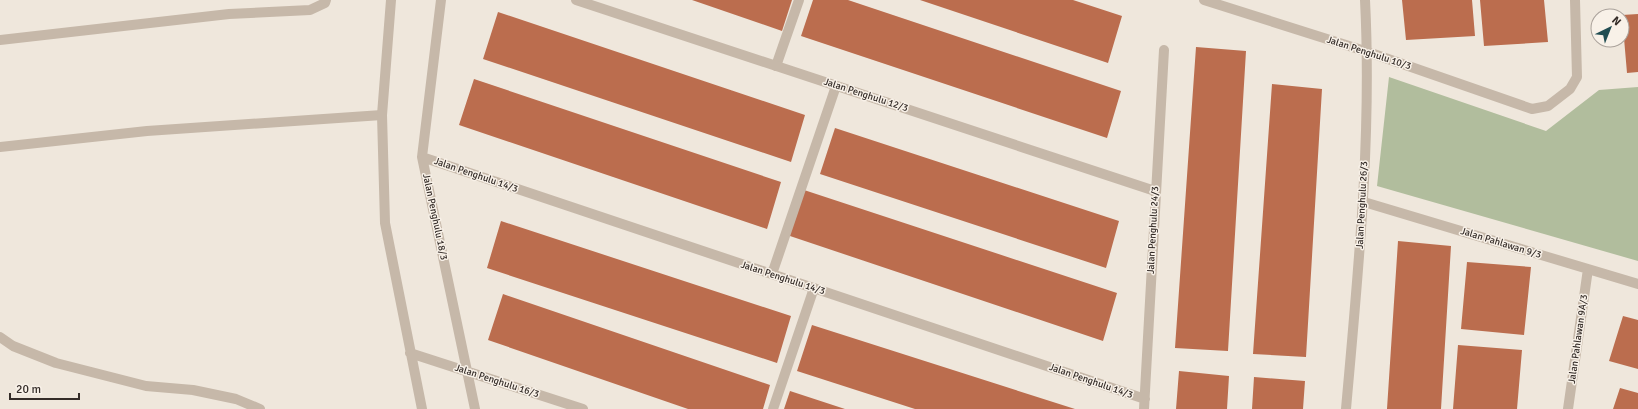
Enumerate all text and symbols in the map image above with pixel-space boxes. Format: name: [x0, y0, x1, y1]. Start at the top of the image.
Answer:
north arrow: [1590, 8, 1630, 48]
text: N: [1609, 14, 1624, 28]
street label: Jalan Penghulu 10/3: [1325, 34, 1413, 72]
street label: Jalan Penghulu 12/3: [822, 76, 910, 114]
street label: Jalan Penghulu 14/3: [432, 155, 520, 195]
street label: Jalan Penghulu 26/3: [1354, 161, 1370, 249]
street label: Jalan Penghulu 18/3: [420, 173, 450, 261]
street label: Jalan Penghulu 24/3: [1145, 186, 1161, 274]
street label: Jalan Pahlawan 9/3: [1459, 225, 1543, 261]
street label: Jalan Penghulu 14/3: [739, 259, 827, 297]
street label: Jalan Pahlawan 9A/3: [1566, 294, 1590, 384]
street label: Jalan Penghulu 14/3: [1047, 361, 1135, 401]
street label: Jalan Penghulu 16/3: [453, 362, 541, 400]
scale bar: [10, 375, 79, 401]
text: 20 m: [16, 382, 41, 397]

